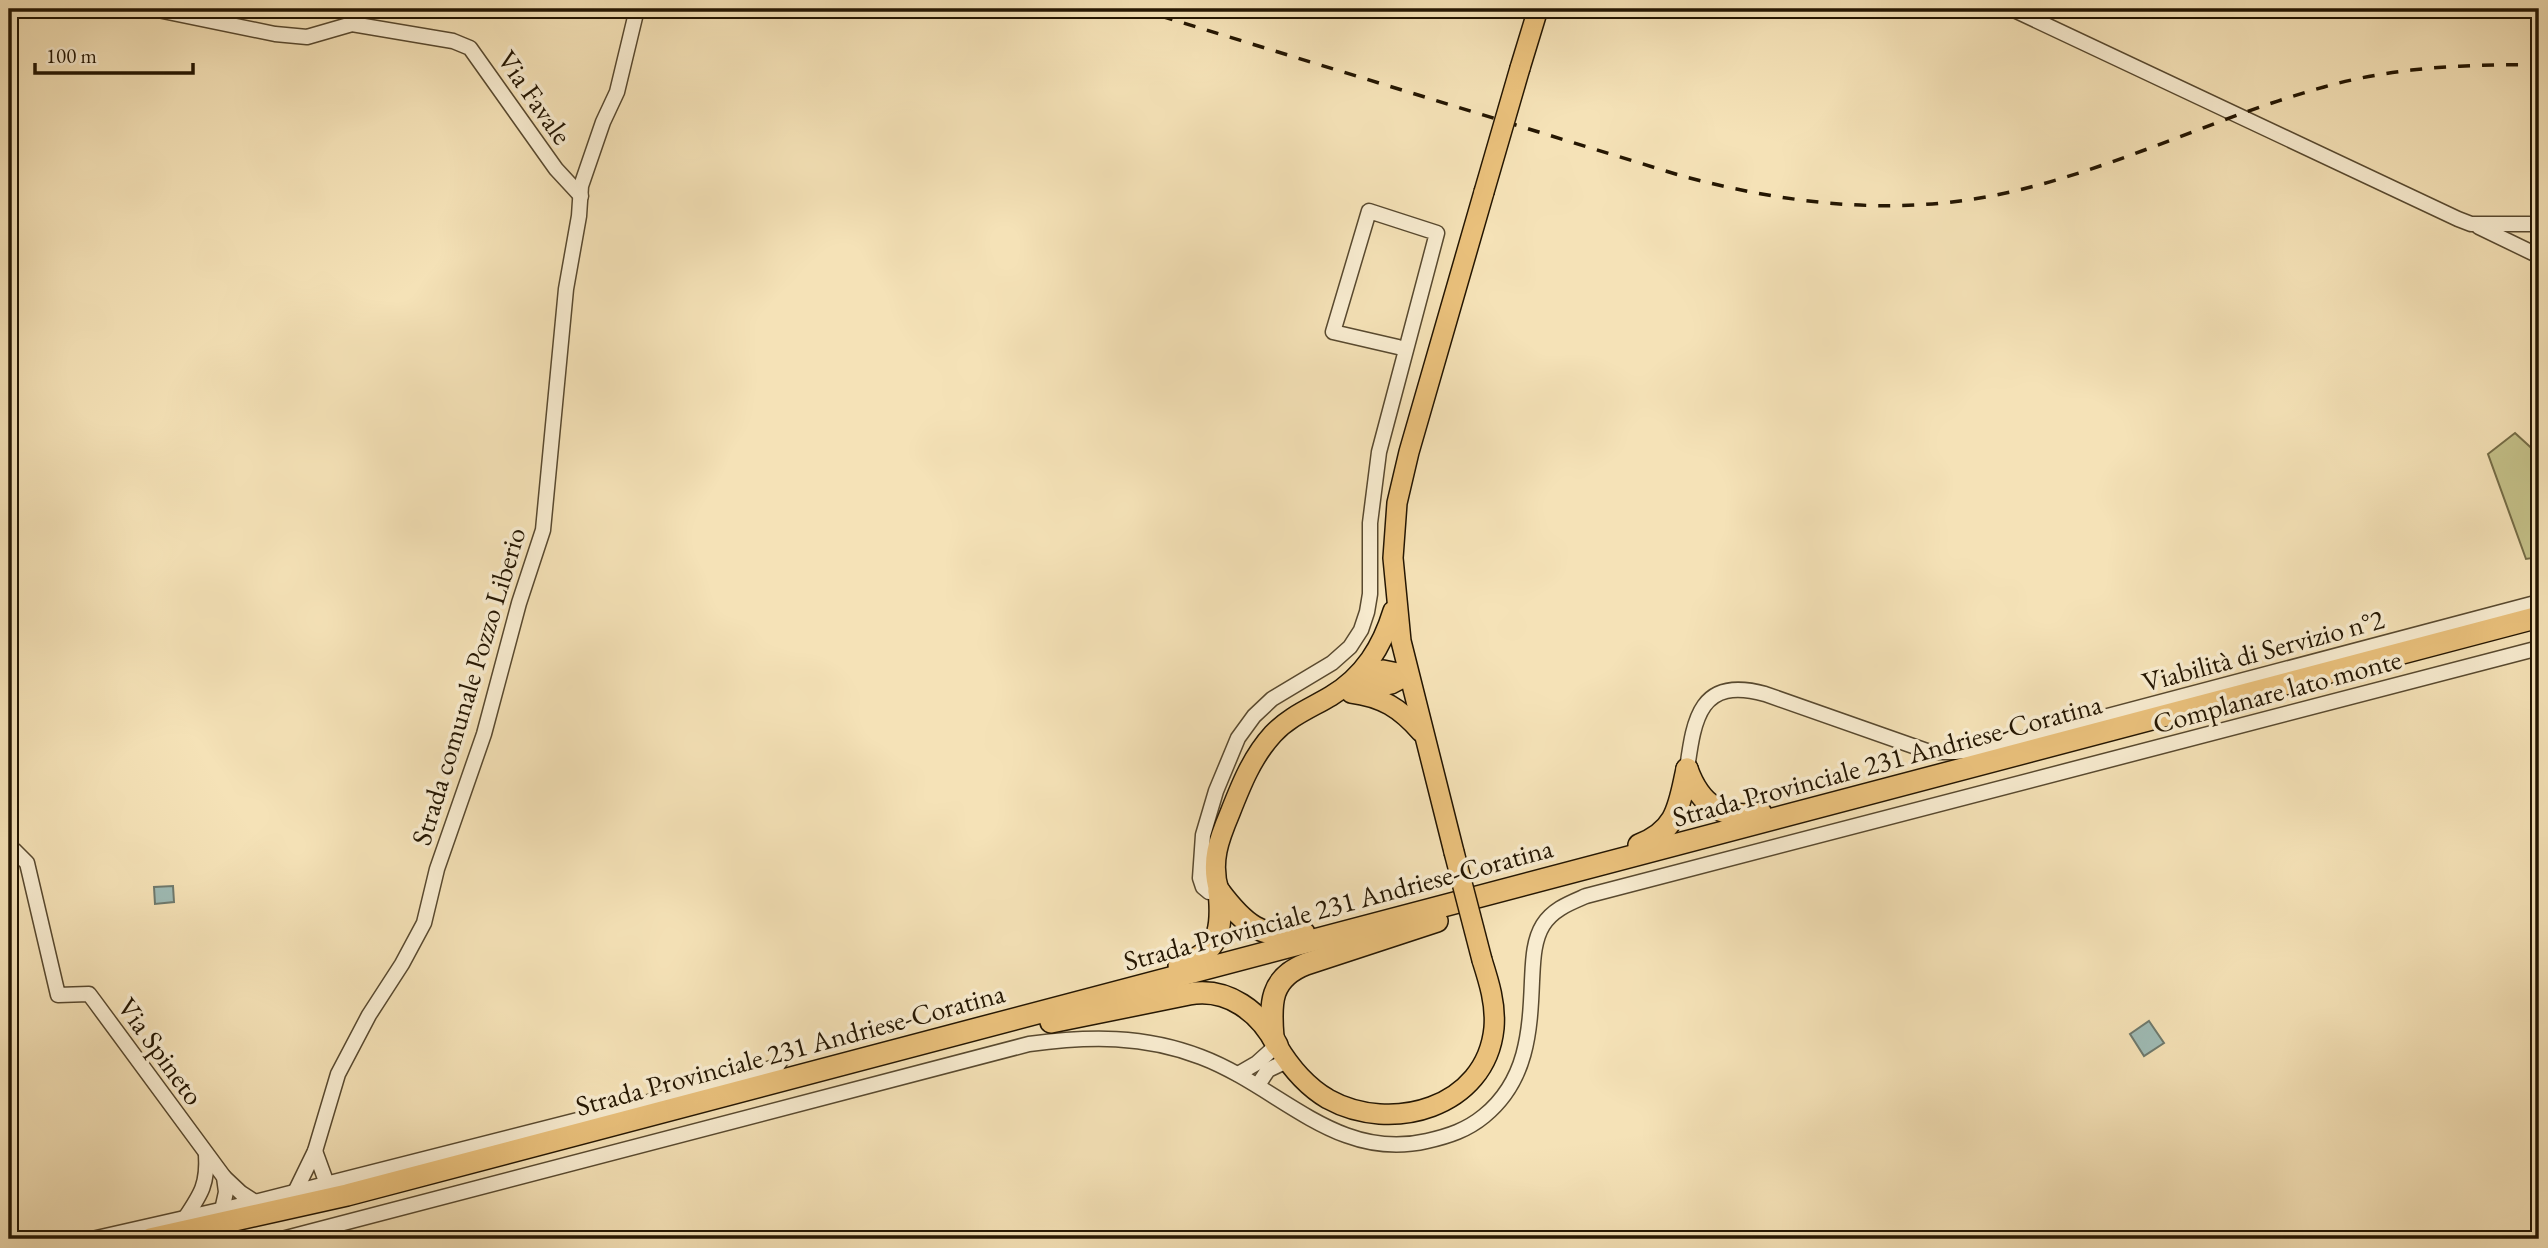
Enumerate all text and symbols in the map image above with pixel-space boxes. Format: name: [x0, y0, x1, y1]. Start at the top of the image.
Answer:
scale bar: [35, 32, 192, 76]
text: 100 m: [46, 42, 97, 69]
street label: Via Favale: [490, 43, 580, 151]
street label: Strada comunale Pozzo Liberio: [402, 523, 534, 849]
street label: Viabilità di Servizio n°2: [2138, 600, 2388, 700]
street label: Complanare lato monte: [2149, 641, 2405, 741]
street label: Strada Provinciale 231 Andriese-Coratina: [1668, 685, 2106, 835]
street label: Strada Provinciale 231 Andriese-Coratina: [1119, 829, 1557, 979]
street label: Strada Provinciale 231 Andriese-Coratina: [571, 974, 1009, 1124]
street label: Via Spineto: [110, 990, 212, 1112]

